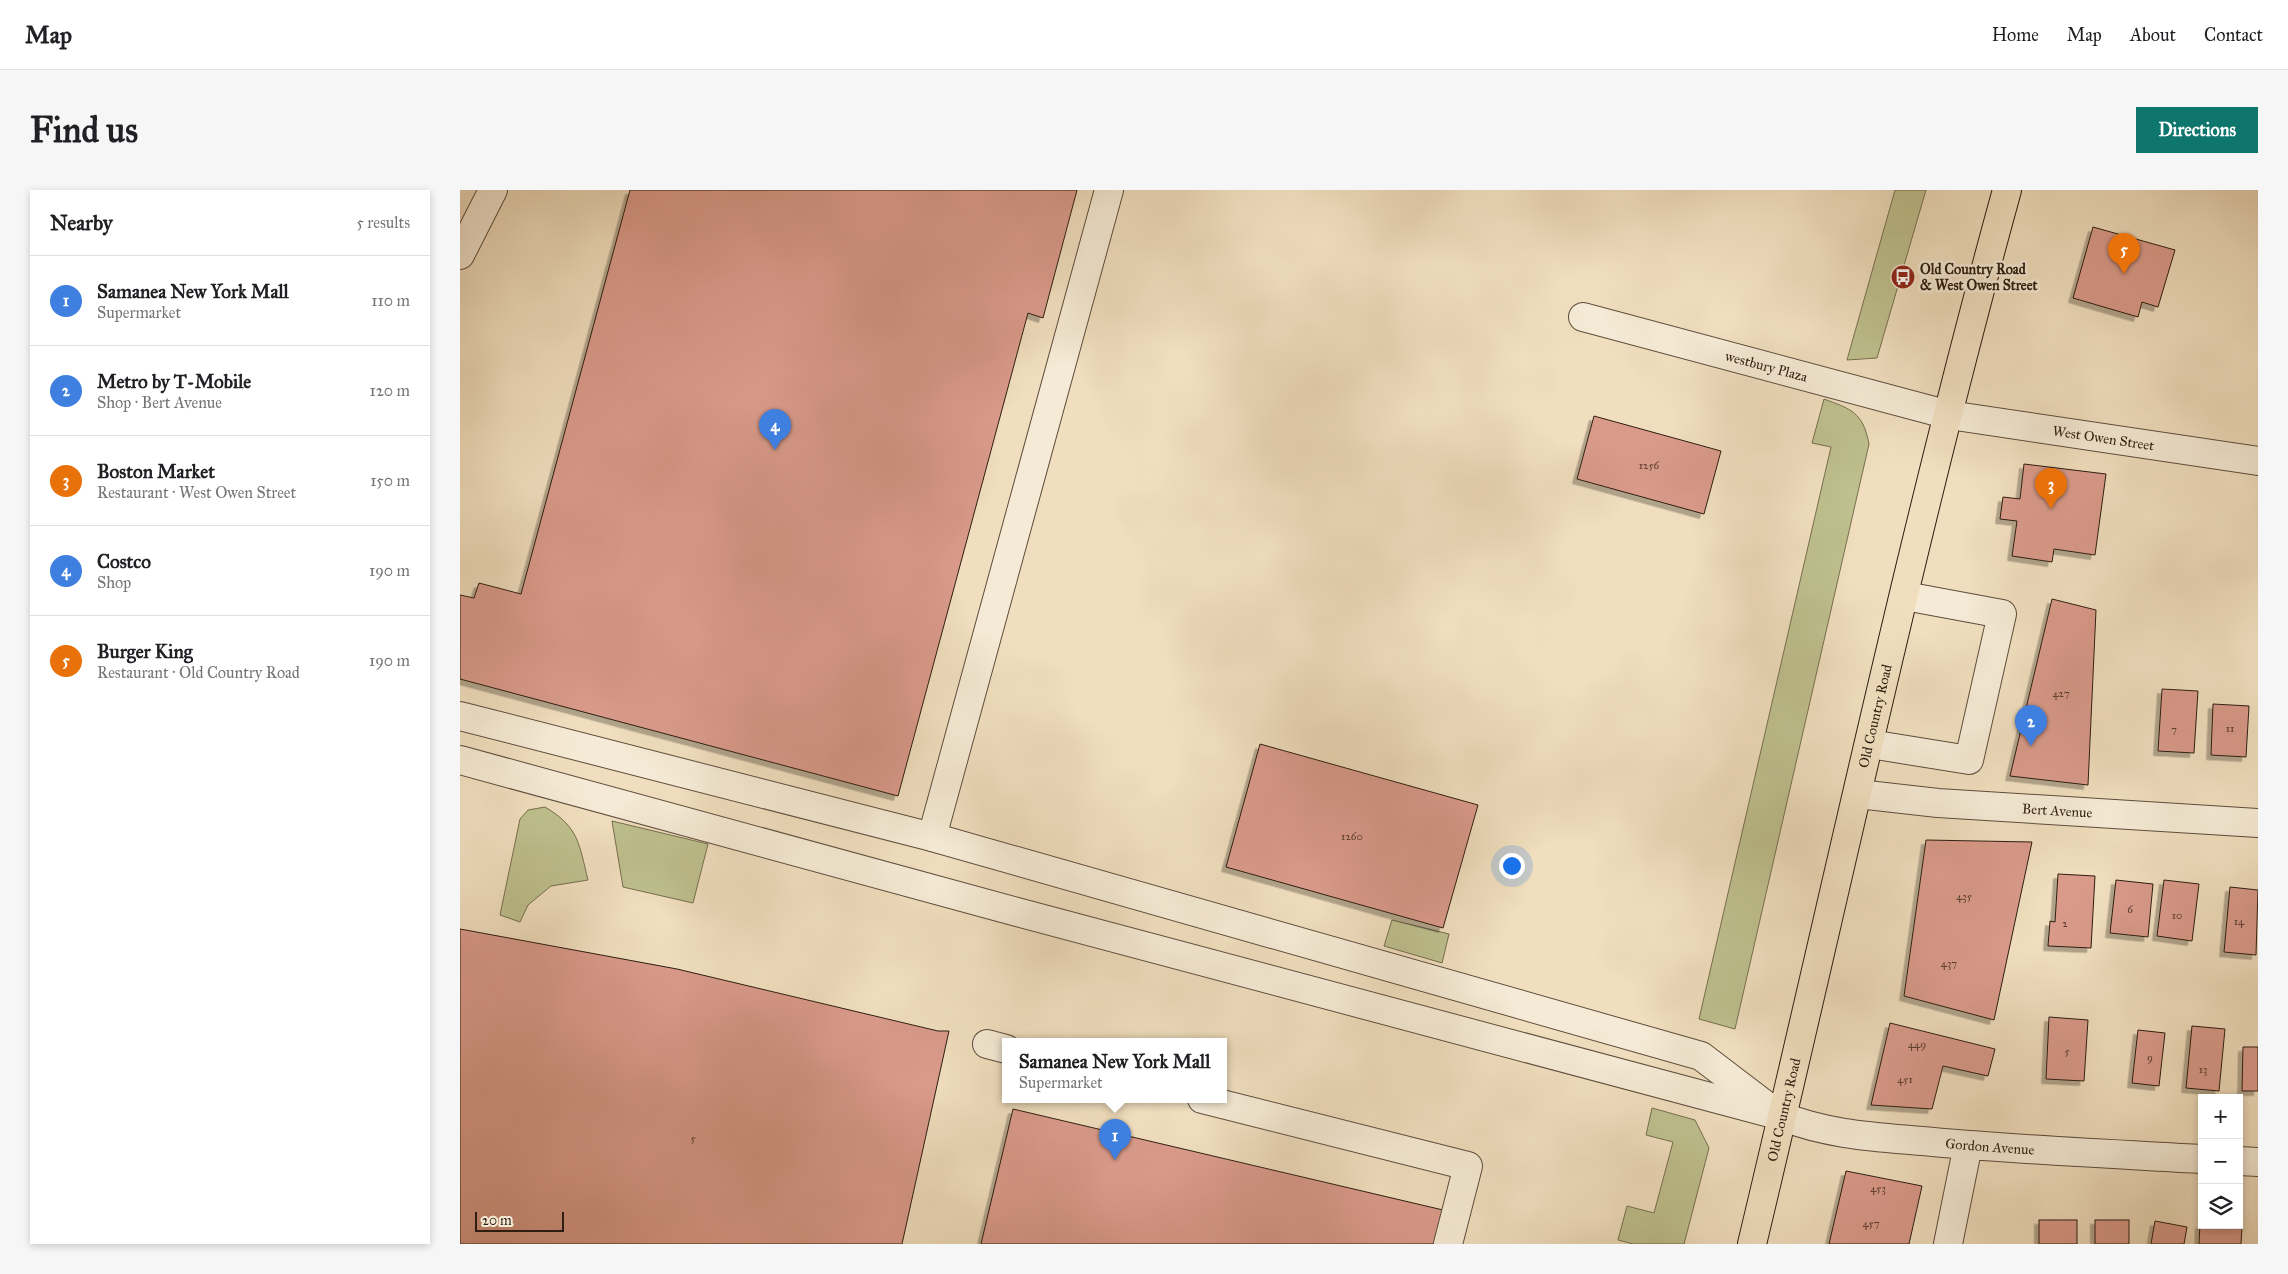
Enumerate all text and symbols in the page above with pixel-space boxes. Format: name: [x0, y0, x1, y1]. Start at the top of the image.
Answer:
text: Map: [25, 20, 72, 50]
text: Home: [1992, 24, 2039, 46]
text: Map: [2067, 24, 2102, 46]
text: About: [2130, 24, 2176, 46]
text: Contact: [2204, 24, 2263, 46]
button: Directions: [2136, 107, 2258, 153]
text: Find us: [30, 109, 138, 152]
text: Nearby: [50, 210, 113, 236]
text: 5 results: [356, 213, 410, 232]
pin: 5: [2108, 233, 2140, 274]
place label: Old Country Road & West Owen Street: [1920, 261, 2037, 294]
bus stop icon: Old Country Road & West Owen Street: [1890, 264, 1916, 290]
text: Samanea New York Mall: [97, 280, 289, 303]
text: 1: [63, 291, 69, 310]
text: 110 m: [371, 291, 410, 310]
text: Supermarket: [97, 303, 181, 322]
street label: westbury Plaza: [1724, 347, 1809, 385]
text: Metro by T-Mobile: [97, 370, 251, 393]
text: 2: [62, 381, 70, 400]
text: 120 m: [370, 381, 410, 400]
text: Shop · Bert Avenue: [97, 393, 222, 412]
pin: 4: [759, 409, 791, 450]
street label: West Owen Street: [2051, 422, 2155, 454]
house number: 1256: [1639, 459, 1660, 472]
text: Boston Market: [97, 460, 215, 483]
pin: 3: [2035, 468, 2067, 509]
text: 3: [63, 471, 69, 490]
text: 150 m: [370, 471, 410, 490]
text: Restaurant · West Owen Street: [97, 483, 296, 502]
text: Costco: [97, 550, 151, 573]
text: 4: [62, 561, 70, 580]
text: 190 m: [369, 561, 410, 580]
text: Shop: [97, 573, 131, 592]
text: Burger King: [97, 640, 193, 663]
text: 5: [62, 651, 70, 670]
text: 190 m: [369, 651, 410, 670]
text: Restaurant · Old Country Road: [97, 663, 300, 682]
street label: Old Country Road: [1855, 663, 1895, 770]
house number: 427: [2052, 687, 2070, 700]
pin: 2: [2015, 705, 2047, 746]
house number: 11: [2226, 722, 2234, 735]
house number: 7: [2171, 723, 2177, 736]
street label: Bert Avenue: [2022, 800, 2093, 821]
house number: 1260: [1341, 830, 1363, 843]
your location: [1499, 853, 1525, 879]
house number: 435: [1956, 890, 1972, 903]
house number: 6: [2127, 903, 2133, 916]
house number: 10: [2172, 909, 2182, 922]
house number: 14: [2234, 915, 2245, 928]
house number: 2: [2062, 917, 2068, 930]
house number: 437: [1941, 957, 1957, 970]
popup: [1002, 1038, 1227, 1103]
house number: 449: [1908, 1038, 1926, 1051]
house number: 5: [2064, 1045, 2070, 1058]
text: Samanea New York Mall: [1019, 1050, 1210, 1073]
house number: 9: [2147, 1051, 2153, 1064]
street label: Old Country Road: [1763, 1056, 1804, 1163]
house number: 13: [2199, 1063, 2207, 1076]
text: Supermarket: [1019, 1073, 1103, 1092]
house number: 451: [1897, 1073, 1913, 1086]
map controls: [2198, 1094, 2243, 1229]
button: +: [2198, 1094, 2243, 1139]
pin: 1: [1099, 1119, 1131, 1160]
house number: 5: [690, 1132, 696, 1145]
street label: Gordon Avenue: [1945, 1135, 2035, 1158]
button: −: [2198, 1139, 2243, 1184]
house number: 453: [1870, 1182, 1886, 1195]
button: layers: [2198, 1184, 2243, 1229]
scale bar: [475, 1209, 564, 1232]
text: 20 m: [482, 1212, 512, 1229]
house number: 457: [1862, 1217, 1880, 1230]

